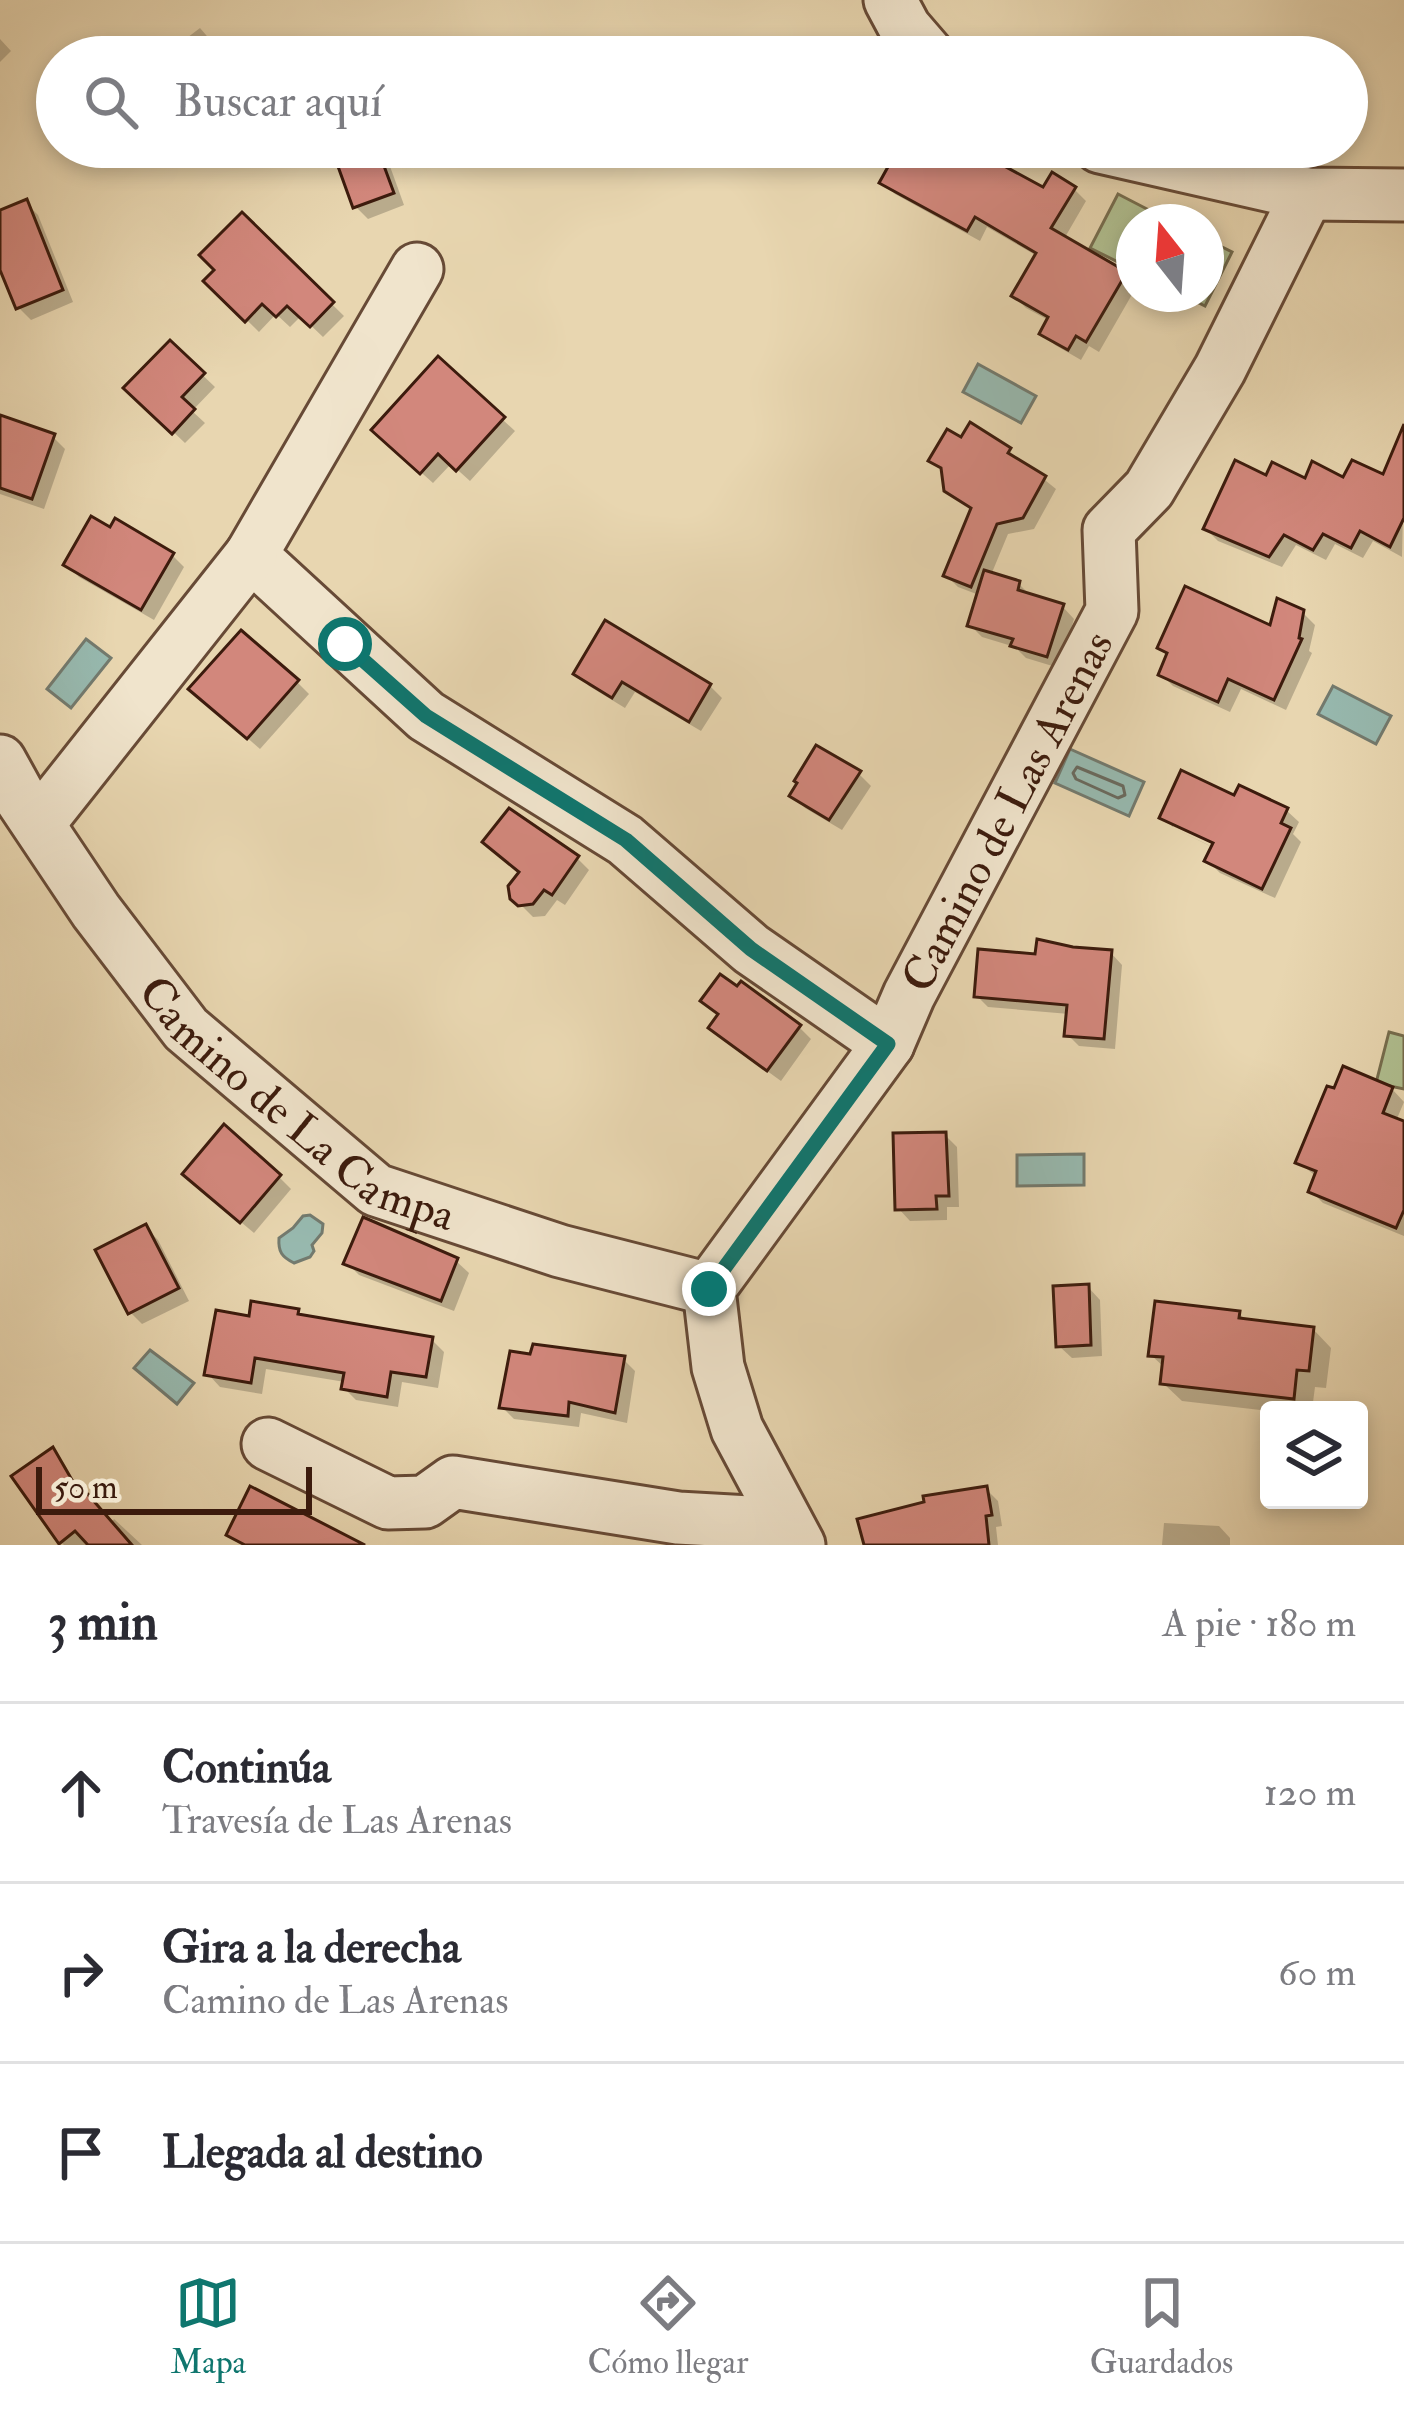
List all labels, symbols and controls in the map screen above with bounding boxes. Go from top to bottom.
search box [36,36,1368,168]
icon: search [78,69,144,135]
text: Buscar aquí [174,74,382,130]
north arrow [1116,204,1224,312]
route start [318,617,372,671]
street label: Camino de Las Arenas [890,622,1126,1002]
street label: Camino de La Campa [126,966,462,1244]
route end [682,1262,736,1316]
map controls [1260,1401,1368,1509]
button: layers [1260,1401,1368,1509]
scale bar [36,1461,312,1514]
text: 50 m [54,1467,118,1508]
text: 3 min [48,1591,158,1655]
text: A pie · 180 m [1162,1599,1356,1648]
text: Continúa [162,1740,331,1796]
icon: ahead [48,1760,114,1826]
text: 120 m [1264,1768,1356,1817]
text: Travesía de Las Arenas [162,1796,512,1845]
text: Gira a la derecha [162,1920,461,1976]
icon: right [48,1940,114,2006]
text: 60 m [1278,1948,1356,1997]
text: Camino de Las Arenas [162,1976,509,2025]
icon: arrive [48,2120,114,2186]
text: Llegada al destino [162,2125,483,2181]
tab: Mapa [171,2270,246,2383]
tab: Cómo llegar [587,2270,748,2383]
tab: Guardados [1090,2270,1233,2383]

